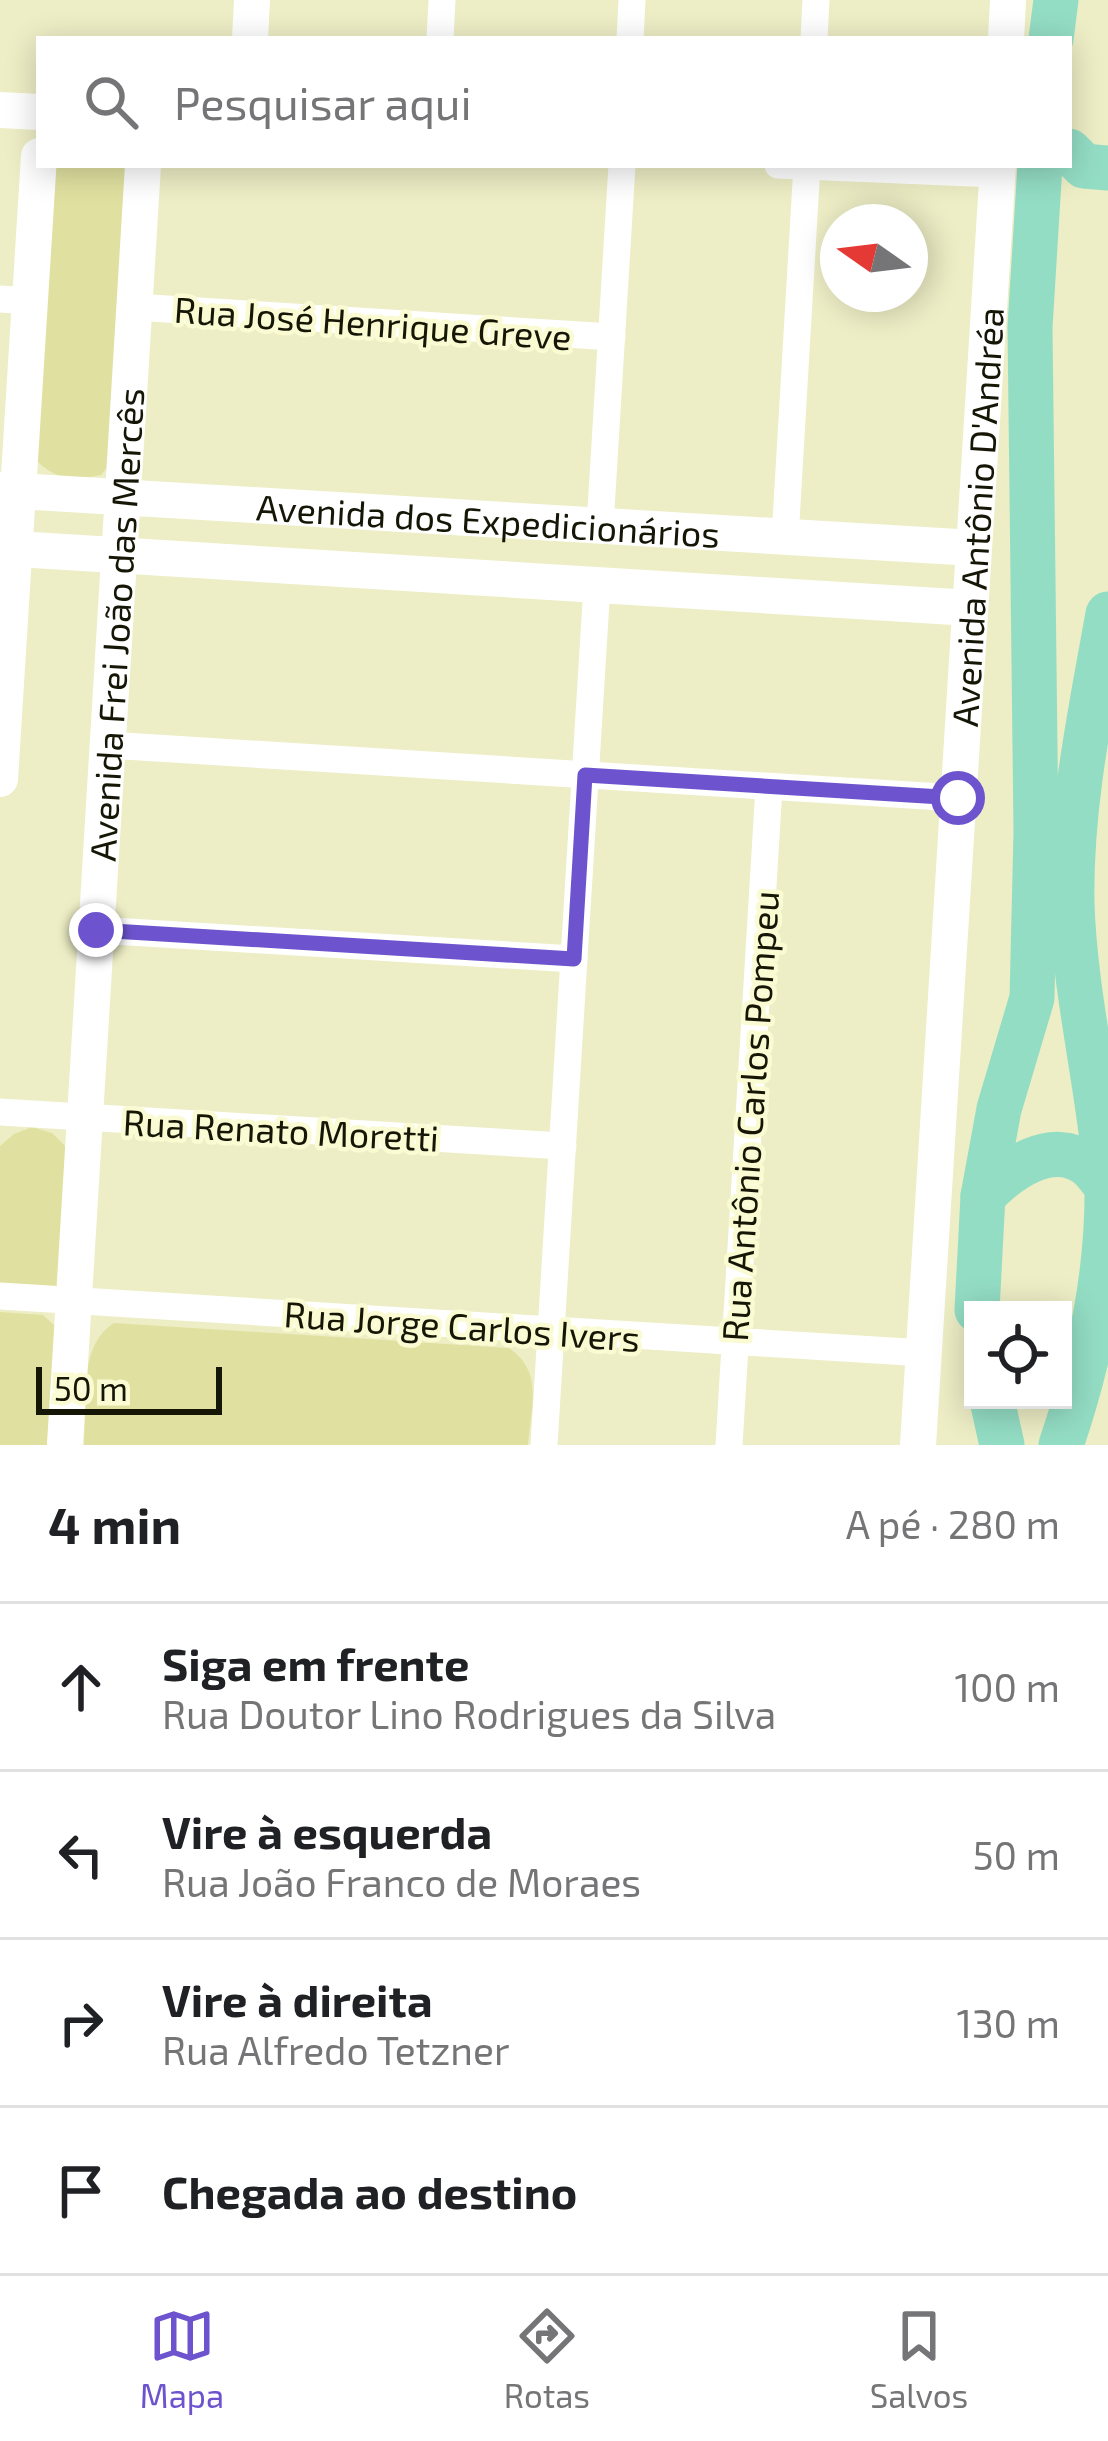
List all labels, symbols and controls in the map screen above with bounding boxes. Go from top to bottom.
search box [36,36,1072,168]
icon: search [78,69,144,135]
text: Pesquisar aqui [174,75,472,129]
north arrow [820,204,928,312]
street label: Rua José Henrique Greve [173,287,573,357]
street label: Avenida Antônio D'Andréa [941,306,1011,728]
street label: Avenida Frei João das Mercês [79,387,151,862]
street label: Avenida dos Expedicionários [255,484,721,554]
route start [931,771,985,825]
street label: Rua Antônio Carlos Pompeu [712,889,786,1343]
route end [69,903,123,957]
street label: Rua Renato Moretti [122,1099,440,1159]
street label: Rua Jorge Carlos Ivers [283,1291,641,1359]
map controls [964,1301,1072,1409]
button: locate [964,1301,1072,1409]
scale bar [36,1361,222,1414]
text: 50 m [54,1368,128,1408]
text: 4 min [48,1493,181,1554]
text: A pé · 280 m [846,1500,1060,1547]
text: Siga em frente [162,1636,469,1690]
icon: ahead [48,1654,114,1720]
text: 100 m [955,1663,1060,1710]
text: Rua Doutor Lino Rodrigues da Silva [162,1690,776,1737]
text: Vire à esquerda [162,1804,492,1858]
icon: left [48,1822,114,1888]
text: 50 m [973,1831,1060,1878]
text: Rua João Franco de Moraes [162,1858,641,1905]
text: Vire à direita [162,1972,433,2026]
icon: right [48,1990,114,2056]
text: 130 m [956,1999,1060,2046]
text: Rua Alfredo Tetzner [162,2026,510,2073]
icon: arrive [48,2158,114,2224]
text: Chegada ao destino [162,2164,577,2218]
tab: Mapa [140,2303,224,2415]
tab: Rotas [504,2303,590,2415]
tab: Salvos [870,2303,968,2415]

